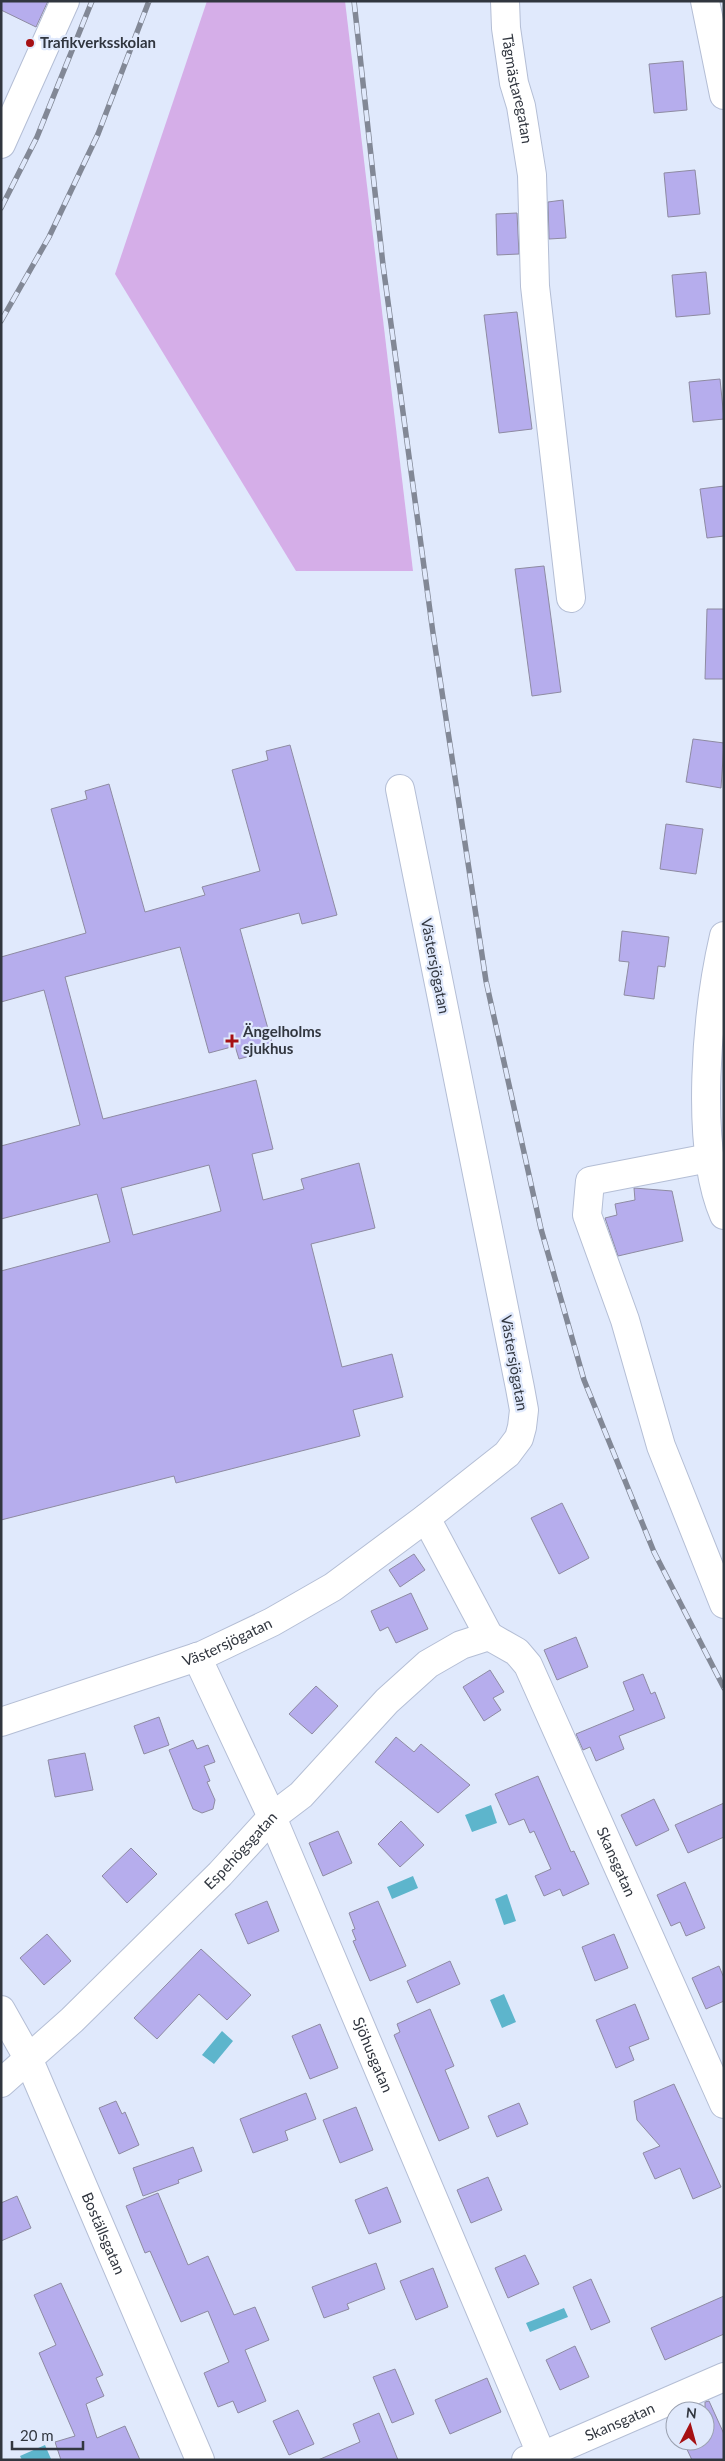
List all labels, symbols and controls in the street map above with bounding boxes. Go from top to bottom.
place label: Trafikverksskolan [40,33,156,51]
street label: Tågmästaregatan [499,33,537,145]
marker: Trafikverksskolan [24,37,36,49]
street label: Västersjögatan [418,917,454,1015]
place label: Ängelholms sjukhus [242,1022,322,1057]
marker: Ängelholms sjukhus [225,1034,239,1048]
street label: Västersjögatan [498,1314,532,1412]
street label: Västersjögatan [180,1613,275,1669]
street label: Espehögsgatan [200,1808,280,1893]
street label: Skansgatan [593,1824,640,1899]
street label: Sjöhusgatan [350,2014,397,2095]
street label: Boställsgatan [79,2189,129,2277]
street label: Skansgatan [582,2398,657,2444]
north arrow [665,2401,715,2451]
text: N [685,2404,698,2422]
scale bar [12,2418,84,2450]
text: 20 m [20,2426,54,2444]

